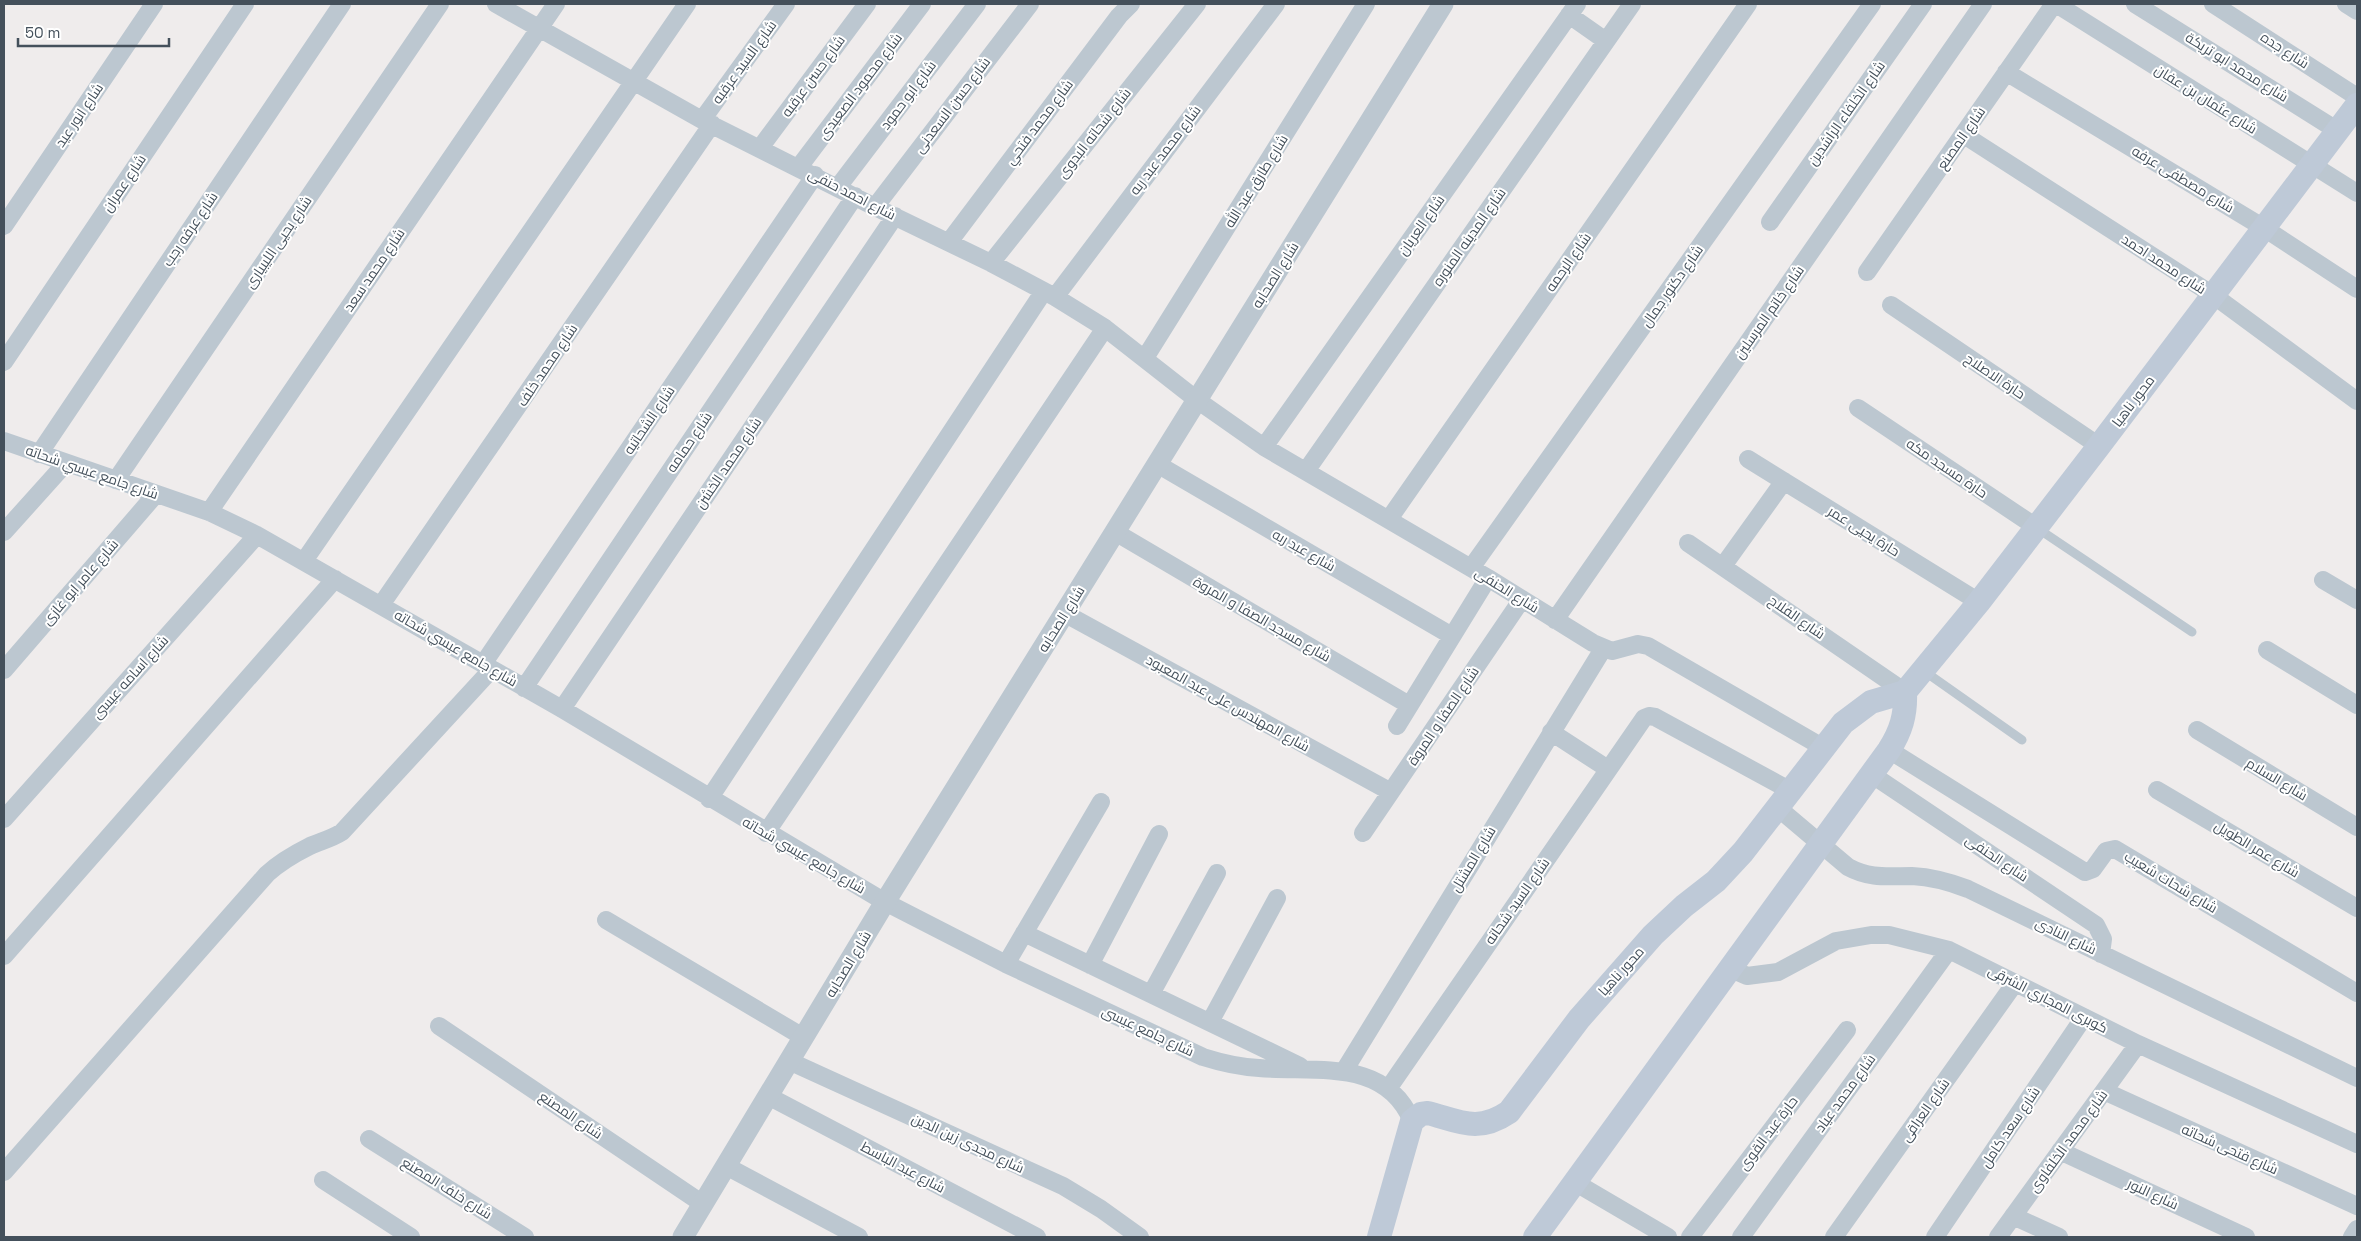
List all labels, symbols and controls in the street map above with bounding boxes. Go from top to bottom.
scale bar [18,15,169,47]
street label: شارع السيد عرقبه [708,17,780,107]
text: 50 m [25,23,60,42]
street label: شارع محمد ابو تريكة [2182,28,2292,106]
street label: شارع جده [2257,28,2313,72]
street label: شارع محمود الصعيدى [814,29,906,143]
street label: شارع حسن عرقبه [777,32,849,120]
street label: شارع حسن السعدنى [910,53,994,157]
street label: شارع ابو حمود [876,57,940,133]
street label: شارع الخلفاء الراشدين [1803,57,1889,169]
street label: شارع عثمان بن عفان [2151,60,2261,138]
street label: شارع محمد فتحي [1001,76,1079,170]
street label: شارع انور عيد [51,80,107,150]
street label: شارع شحاته البدوى [1053,84,1135,182]
street label: شارع محمد عبد ربه [1125,102,1205,198]
street label: شارع المصنع [1933,103,1989,173]
street label: شارع طارق عبد الله [1220,131,1292,231]
street label: شارع مصطفى عرفه [2129,141,2237,217]
street label: شارع عمران [98,151,150,215]
street label: شارع احمد حنفى [805,164,899,224]
street label: شارع المدينه المنوره [1428,184,1510,290]
street label: شارع عرفه رجب [158,188,222,270]
street label: شارع العريان [1394,191,1448,259]
street label: شارع يحيى الليبيارى [240,192,316,292]
street label: شارع محمد سعد [340,225,408,315]
street label: شارع الرحمه [1541,229,1595,295]
street label: شارع محمد احمد [2118,230,2210,298]
street label: شارع الصحابه [1248,239,1302,311]
street label: شارع دكتور جمال [1637,241,1707,331]
street label: شارع خاتم المرسلين [1730,262,1809,363]
street label: شارع محمد خلف [513,320,581,410]
street label: حارة الاصلاح [1961,349,2029,403]
street label: محور ناهيا [2108,372,2158,430]
street label: شارع الشحاتيه [619,382,679,458]
street label: شارع حمامه [662,408,716,476]
street label: شارع محمد الخشن [691,414,765,512]
street label: حارة مسجد مكه [1903,434,1991,502]
street label: شارع جامع عيسي شحاته [23,441,161,505]
street label: حارة يحيى عمر [1824,501,1903,560]
street label: شارع عبد ربه [1269,525,1339,575]
street label: شارع عامر ابو غازى [38,535,122,629]
street label: شارع الحنفى [1472,563,1542,617]
street label: شارع مسجد الصفا و المروة [1190,572,1334,666]
street label: شارع الصحابه [1034,583,1088,655]
street label: شارع الفلاح [1765,591,1829,643]
street label: شارع جامع عيسي شحاته [390,605,521,692]
street label: شارع اسامه عيسى [88,631,172,723]
street label: شارع المهندس على عبد المعبود [1143,650,1313,756]
street label: شارع الصفا و المروة [1403,663,1483,769]
street label: شارع السلام [2242,754,2311,805]
street label: شارع جامع عيسي شحاته [738,812,869,899]
street label: شارع عمر الطويل [2211,817,2303,881]
street label: شارع المشتل [1446,823,1500,895]
street label: شارع الحنفى [1962,830,2032,886]
street label: شارع شحات شعيب [2121,847,2221,917]
street label: شارع السيد شحاته [1481,854,1553,948]
street label: شارع النادى [2032,913,2100,959]
street label: شارع الصحابه [821,927,875,1001]
street label: محور ناهيا [1594,943,1648,999]
street label: كوبرى المجاري الشرقى [1984,961,2111,1040]
street label: شارع جامع عيسى [1099,1002,1197,1060]
street label: شارع محمد عياد [1811,1051,1879,1135]
street label: شارع العراقى [1897,1075,1953,1145]
street label: شارع سعد كامل [1976,1083,2044,1171]
street label: شارع محمد الخلفاوى [2025,1086,2111,1196]
street label: شارع المصنع [536,1087,606,1143]
street label: حارة عبد القوى [1734,1092,1802,1174]
street label: شارع مجدى زين الدين [909,1109,1027,1177]
street label: شارع فتحى شحاته [2179,1120,2281,1178]
street label: شارع عبد الباسط [858,1137,948,1197]
street label: شارع خلف المصنع [399,1153,495,1223]
street label: شارع النور [2124,1174,2181,1214]

